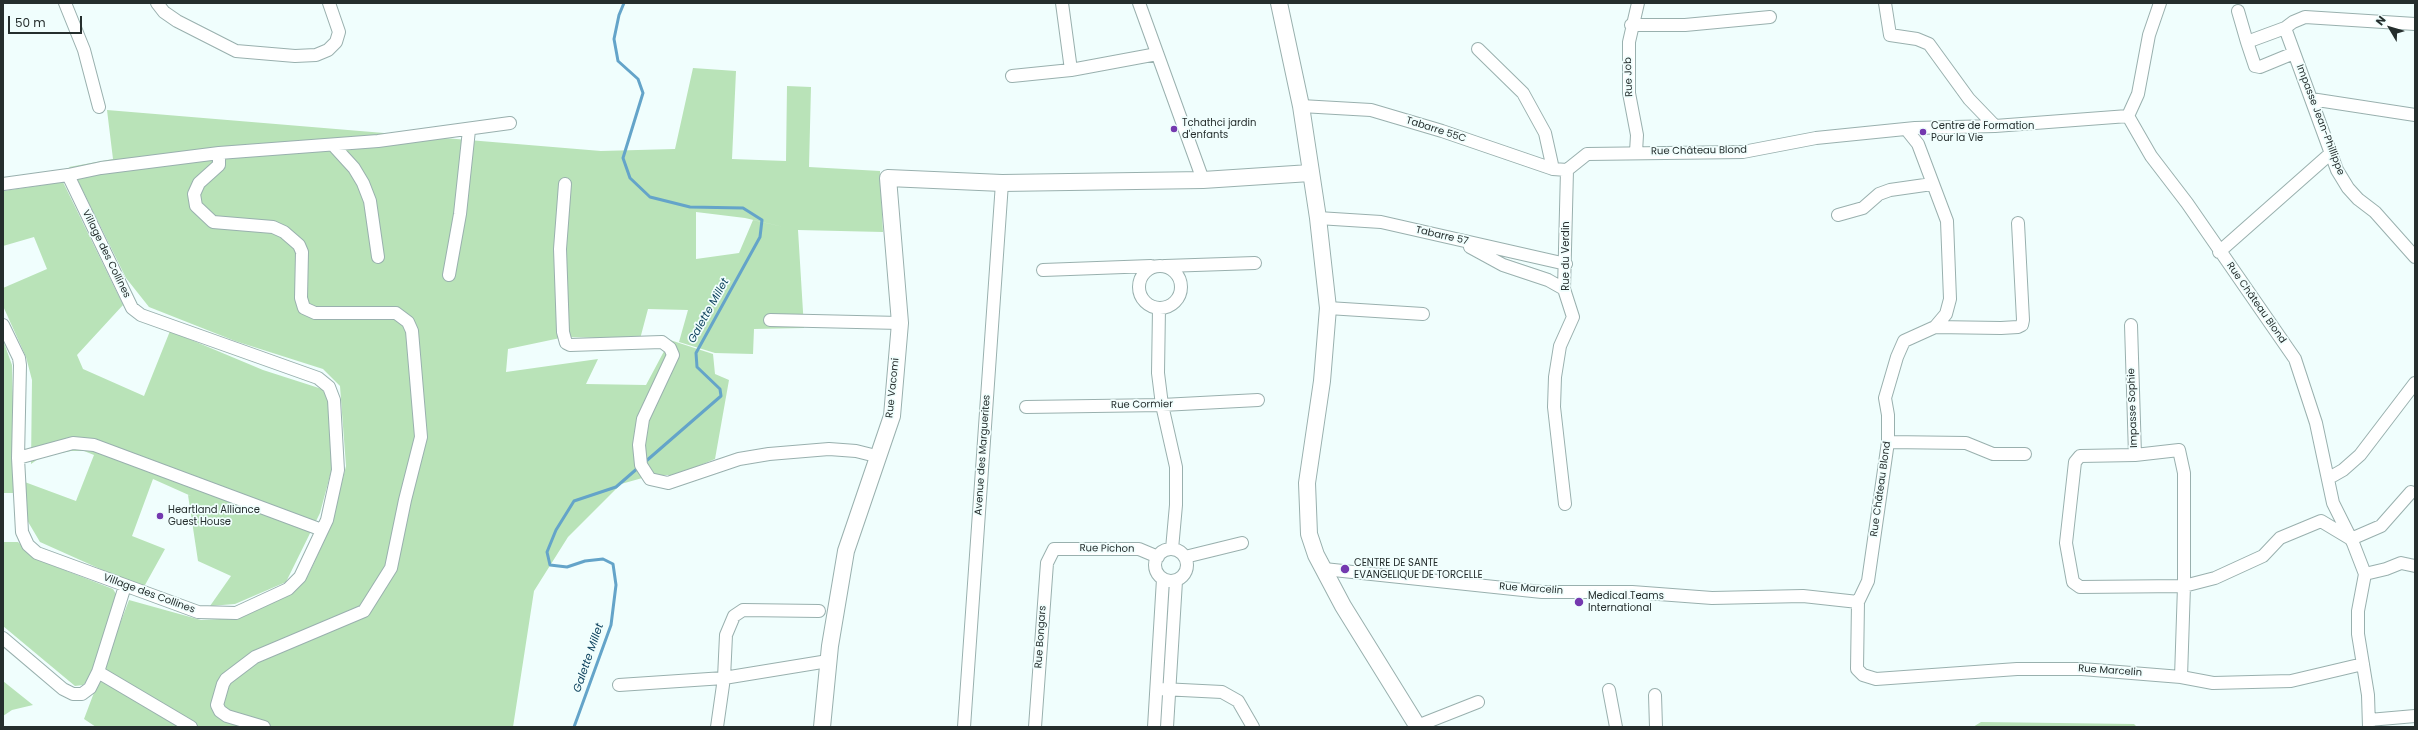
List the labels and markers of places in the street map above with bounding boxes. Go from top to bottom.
place label: Tchathci jardin d'enfants [1182,117,1256,140]
place label: Centre de Formation Pour la Vie [1931,120,2034,144]
marker: Tchathci jardin d'enfants [1169,124,1179,134]
marker: Centre de Formation Pour la Vie [1918,127,1928,137]
place label: Heartland Alliance Guest House [168,504,260,528]
marker: Heartland Alliance Guest House [155,511,165,521]
place label: CENTRE DE SANTE EVANGELIQUE DE TORCELLE [1354,557,1483,580]
marker: CENTRE DE SANTE EVANGELIQUE DE TORCELLE [1339,563,1351,575]
place label: Medical Teams International [1588,590,1664,614]
marker: Medical Teams International [1573,596,1585,608]

